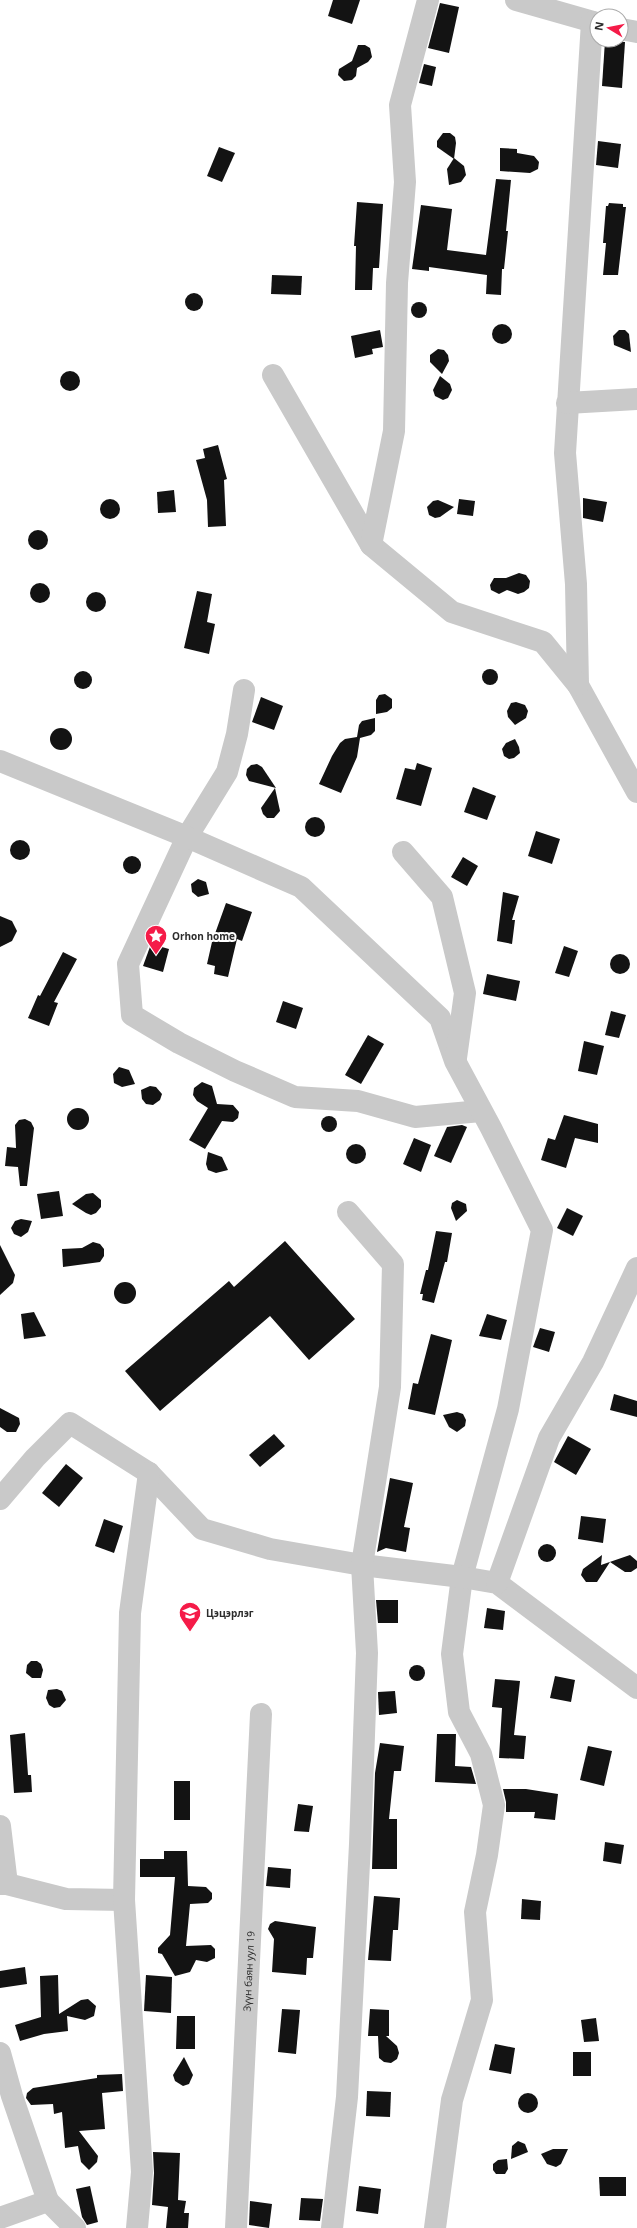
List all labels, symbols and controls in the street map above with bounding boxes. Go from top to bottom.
north arrow [589,8,629,48]
text: N [590,20,607,32]
place icon: Orhon home [143,923,169,956]
place label: Orhon home [172,929,235,943]
school or university icon: Цэцэрлэг [177,1600,203,1633]
place label: Цэцэрлэг [206,1606,254,1620]
street label: Зүүн баян уул 19 [240,1930,257,2012]

